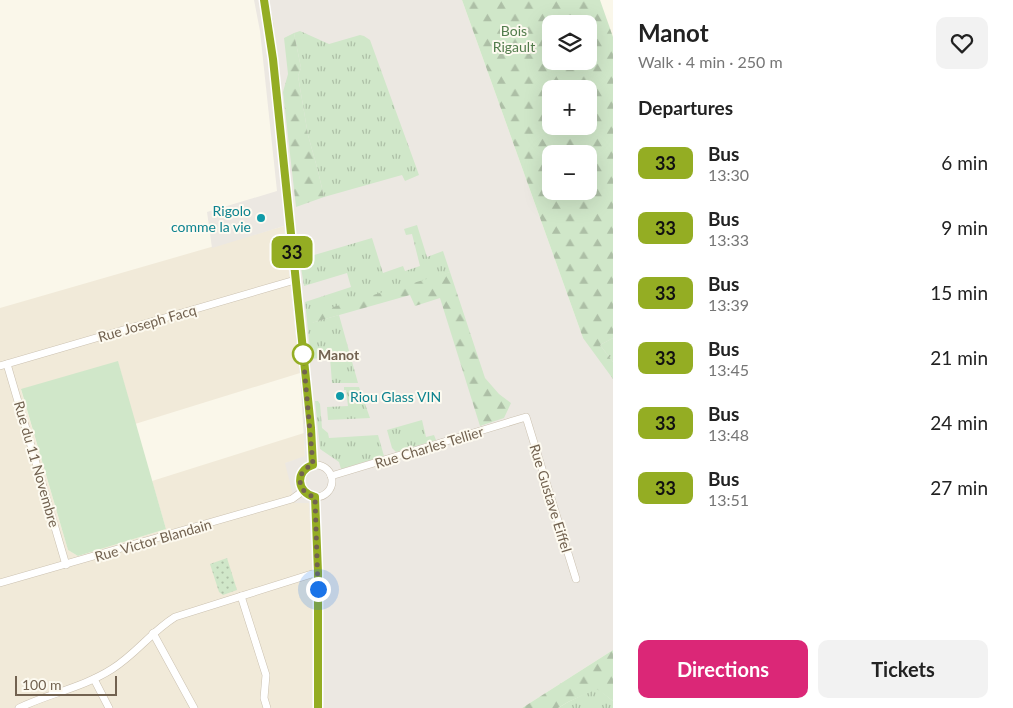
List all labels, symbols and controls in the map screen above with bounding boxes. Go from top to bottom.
map controls [542,15,597,200]
button: layers [542,15,597,70]
button: heart [936,17,988,69]
text: Manot [638,18,709,47]
park label: Bois Rigault [493,22,535,55]
text: Walk · 4 min · 250 m [638,52,783,71]
button: + [542,80,597,135]
text: Departures [638,96,733,119]
text: Bus [708,142,739,165]
button: − [542,145,597,200]
text: 6 min [941,151,988,174]
text: 33 [655,152,676,174]
text: 13:30 [708,165,749,184]
place label: Rigolo comme la vie [171,202,251,235]
text: Bus [708,207,739,230]
marker: Rigolo comme la vie [255,212,267,224]
text: 9 min [941,216,988,239]
text: 33 [655,217,676,239]
text: 13:33 [708,230,749,249]
line badge: 33 [270,236,314,268]
text: 33 [282,241,302,263]
text: Bus [708,272,739,295]
text: 15 min [930,281,988,304]
text: 33 [655,282,676,304]
text: 13:39 [708,295,749,314]
street label: Rue Joseph Facq [96,301,198,345]
text: Bus [708,337,739,360]
marker: Manot [292,343,314,365]
place label: Manot [318,346,360,363]
text: 21 min [930,346,988,369]
text: 33 [655,347,676,369]
text: 13:45 [708,360,749,379]
place label: Riou Glass VIN [350,388,441,405]
marker: Riou Glass VIN [334,390,346,402]
street label: Rue du 11 Novembre [11,399,63,529]
text: Bus [708,402,739,425]
text: 24 min [930,411,988,434]
text: 33 [655,412,676,434]
street label: Rue Charles Tellier [373,422,485,472]
text: 13:48 [708,425,749,444]
street label: Rue Gustave Eiffel [526,442,576,554]
text: Bus [708,467,739,490]
text: 27 min [930,476,988,499]
text: 33 [655,477,676,499]
text: 13:51 [708,490,749,509]
street label: Rue Victor Blandain [93,515,213,565]
your location [306,577,331,602]
button: Directions [638,640,808,698]
button: Tickets [818,640,988,698]
scale bar [15,673,118,696]
text: 100 m [22,676,61,693]

